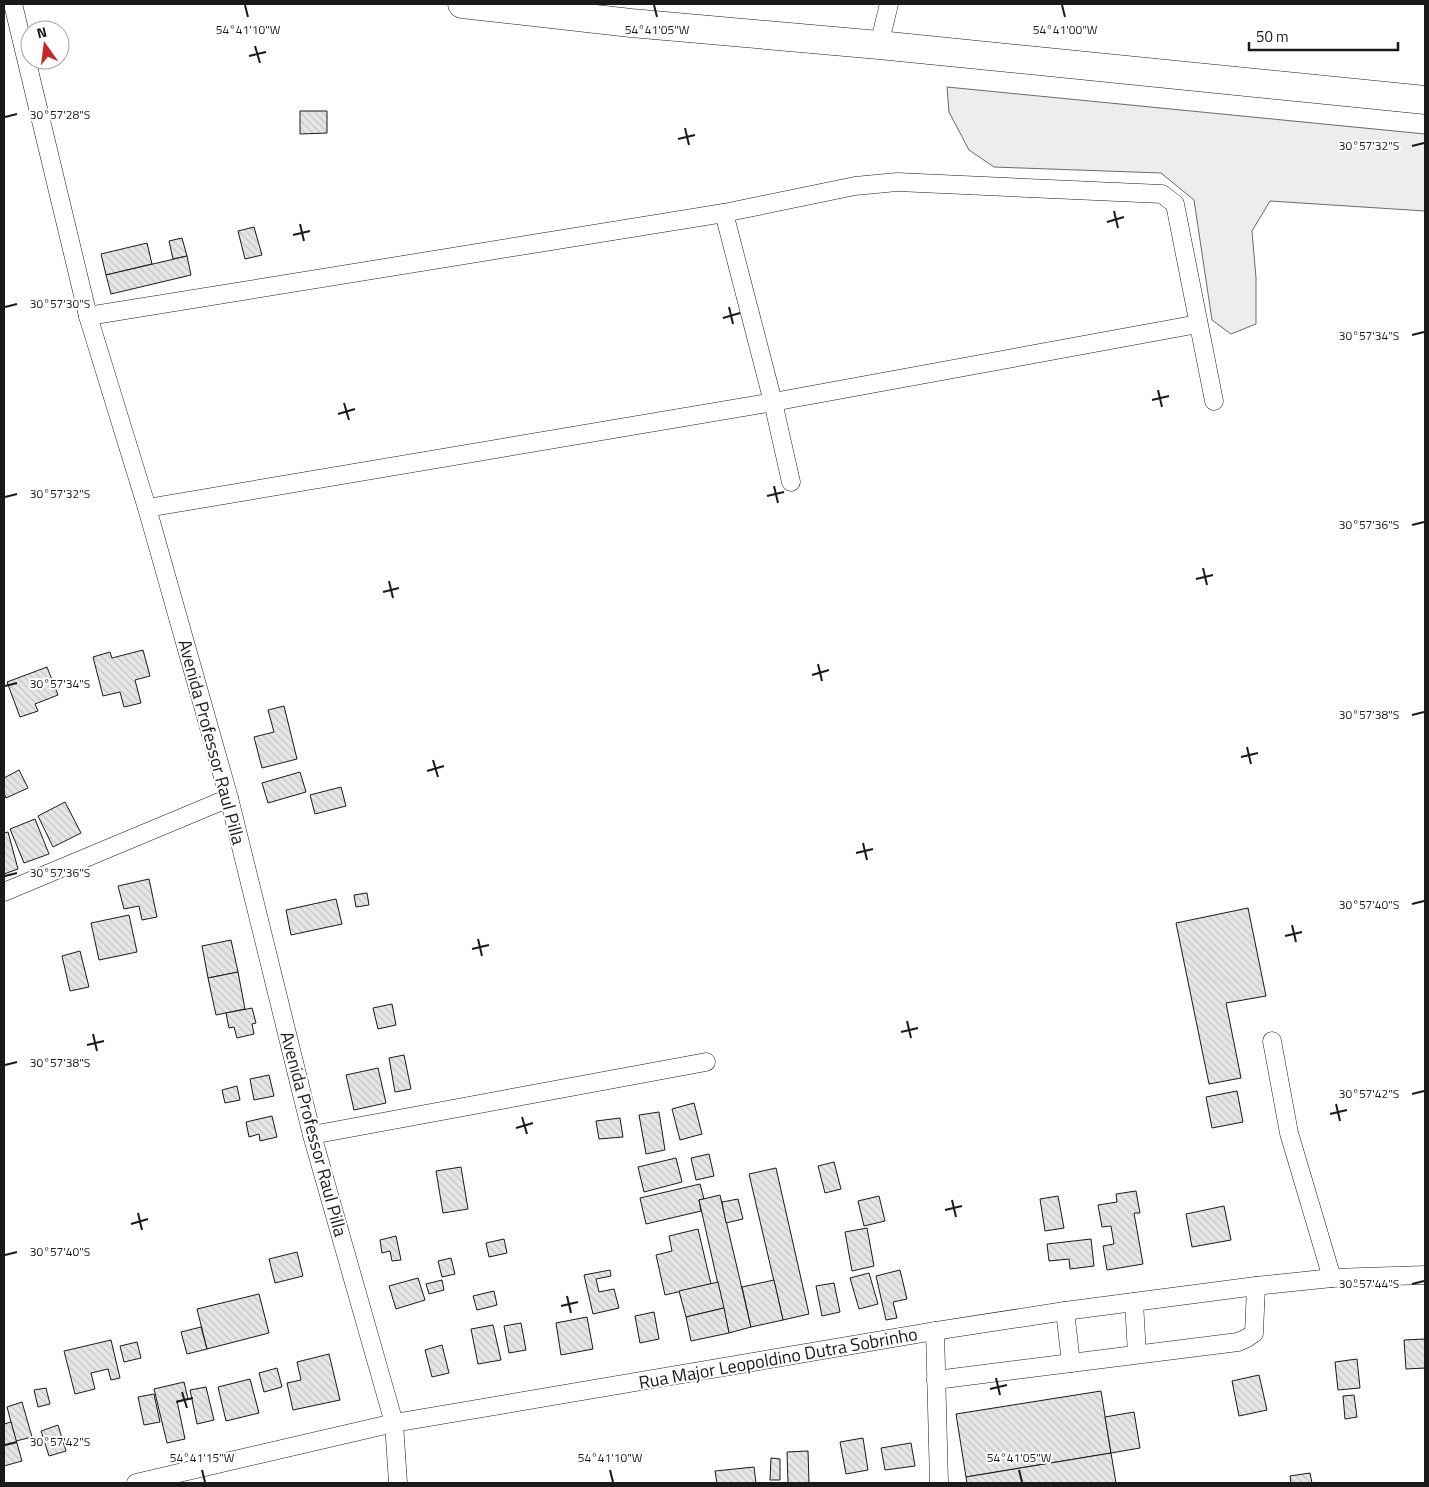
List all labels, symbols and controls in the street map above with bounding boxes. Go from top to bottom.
north arrow [20,20,70,70]
text: 54°41'10"W [216,20,281,39]
text: 54°41'05"W [625,20,690,39]
text: 54°41'00"W [1033,20,1098,39]
scale bar [1249,20,1398,52]
text: N [34,21,49,43]
text: 50 m [1256,25,1289,48]
text: 30°57'28"S [30,105,90,124]
text: 30°57'32"S [1339,136,1399,155]
text: 30°57'30"S [30,294,90,313]
text: 30°57'34"S [1339,326,1399,345]
text: 30°57'32"S [30,484,90,503]
text: 30°57'36"S [1339,515,1399,534]
street label: Avenida Professor Raul Pilla [172,636,252,848]
text: 30°57'34"S [30,674,90,693]
text: 30°57'38"S [1339,705,1399,724]
text: 30°57'36"S [30,863,90,882]
text: 30°57'40"S [1339,895,1399,914]
street label: Avenida Professor Raul Pilla [274,1028,354,1240]
text: 30°57'38"S [30,1053,90,1072]
text: 30°57'42"S [1339,1084,1399,1103]
text: 30°57'40"S [30,1242,90,1261]
text: 30°57'44"S [1339,1274,1399,1293]
street label: Rua Major Leopoldino Dutra Sobrinho [636,1320,920,1396]
text: 30°57'42"S [30,1432,90,1451]
text: 54°41'15"W [170,1448,235,1467]
text: 54°41'10"W [578,1448,643,1467]
text: 54°41'05"W [987,1448,1052,1467]

